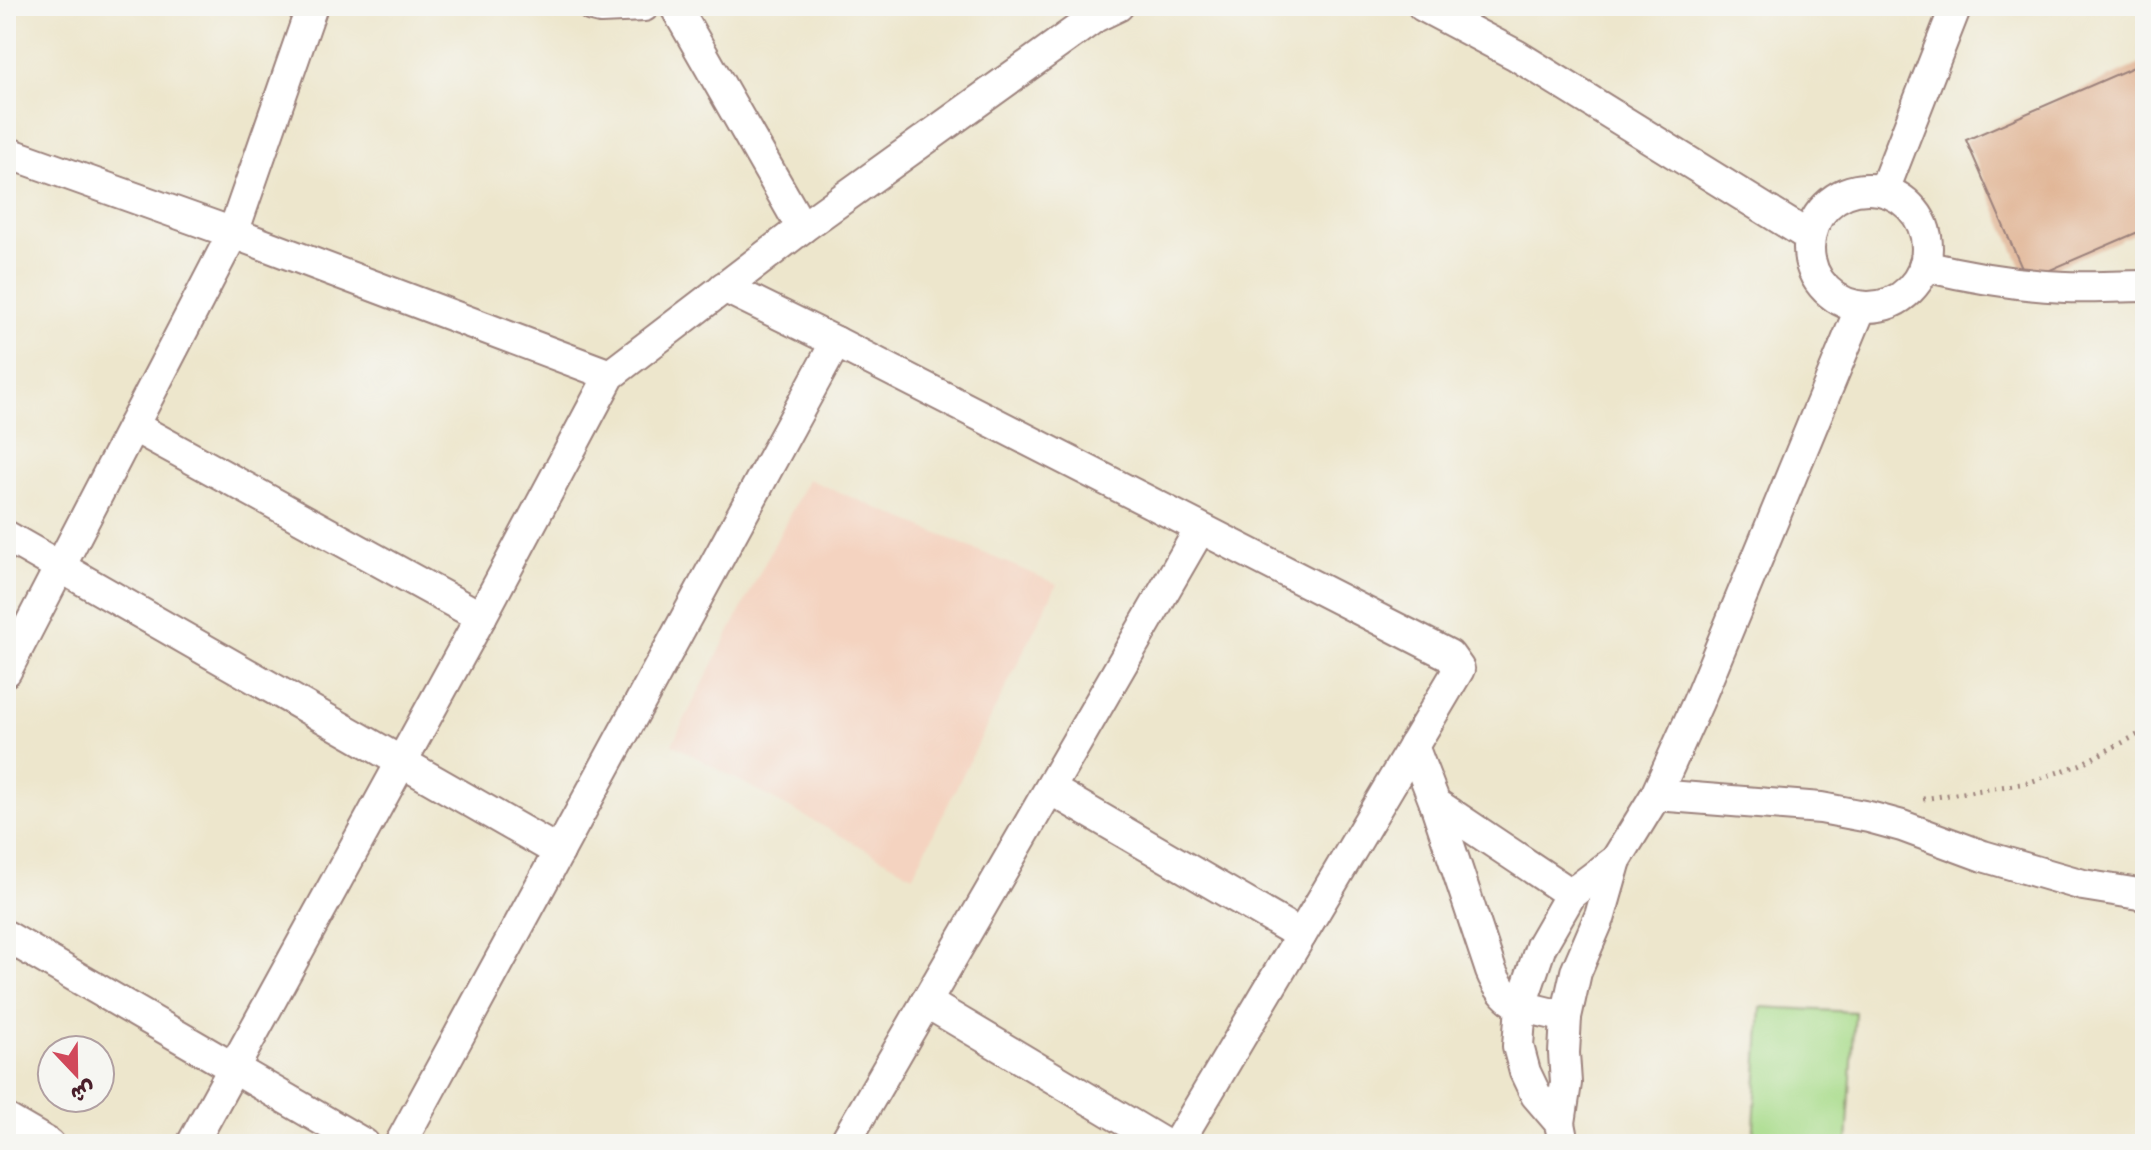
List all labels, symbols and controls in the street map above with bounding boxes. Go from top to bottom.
north arrow [36,1034,116,1114]
text: ش [66,1072,98,1105]

